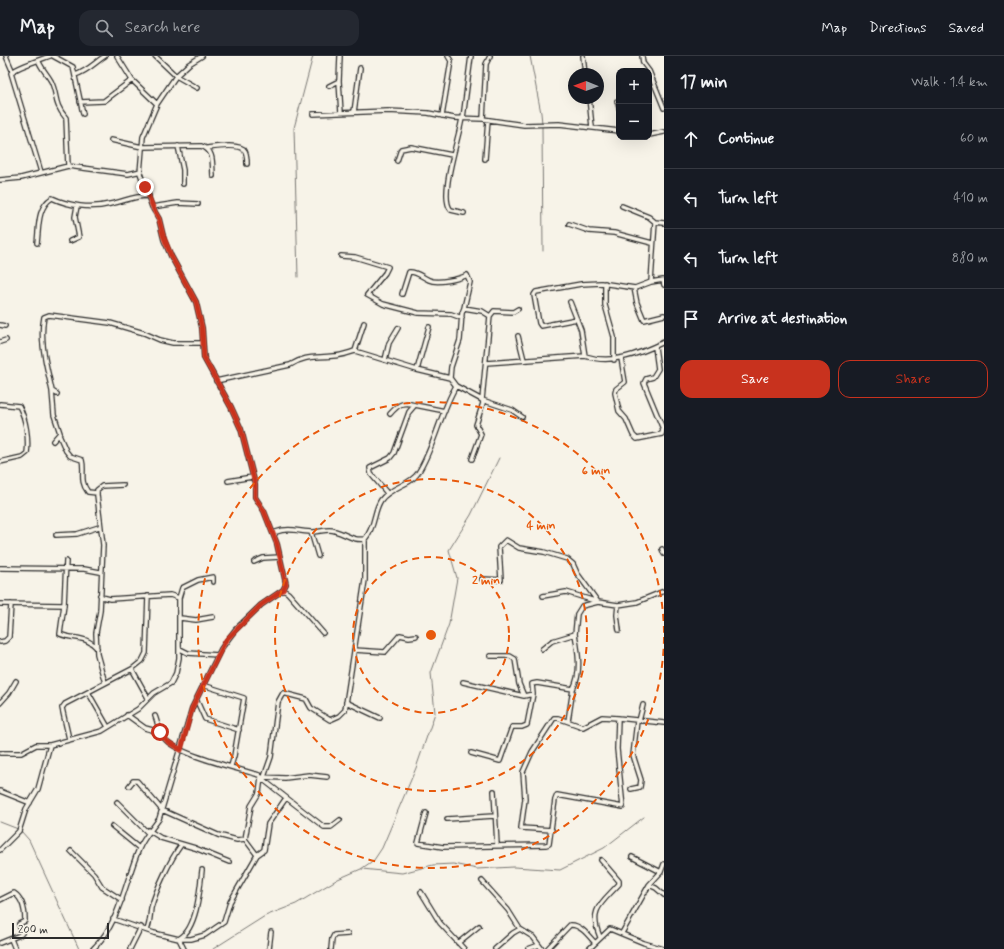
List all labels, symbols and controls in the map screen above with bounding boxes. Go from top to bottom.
search box [79,10,359,46]
text: Map [20,15,55,40]
icon: search [93,17,115,39]
text: Search here [125,18,200,38]
text: Map [821,19,847,37]
text: Directions [869,19,927,37]
text: Saved [949,19,984,37]
north arrow [568,68,604,104]
map controls [616,68,652,140]
button: + [616,68,652,104]
text: 17 min [680,71,728,93]
text: Walk · 1.4 km [911,74,988,91]
button: − [616,104,652,140]
icon: ahead [680,128,702,150]
text: Continue [718,129,774,149]
text: 60 m [960,130,988,147]
route end [136,178,154,196]
icon: left [680,188,702,210]
text: Turn left [718,189,778,209]
text: 410 m [953,190,988,207]
icon: left [680,248,702,270]
text: Turn left [718,249,778,269]
text: 880 m [952,250,988,267]
icon: arrive [680,308,702,330]
text: Arrive at destination [718,309,847,329]
button: Save [680,360,830,398]
button: Share [838,360,988,398]
text: 6 min [582,463,610,479]
text: 4 min [526,518,556,534]
text: 2 min [472,573,500,589]
centre of rings [424,628,438,642]
route start [151,723,169,741]
scale bar [12,921,109,940]
text: 200 m [18,923,48,937]

